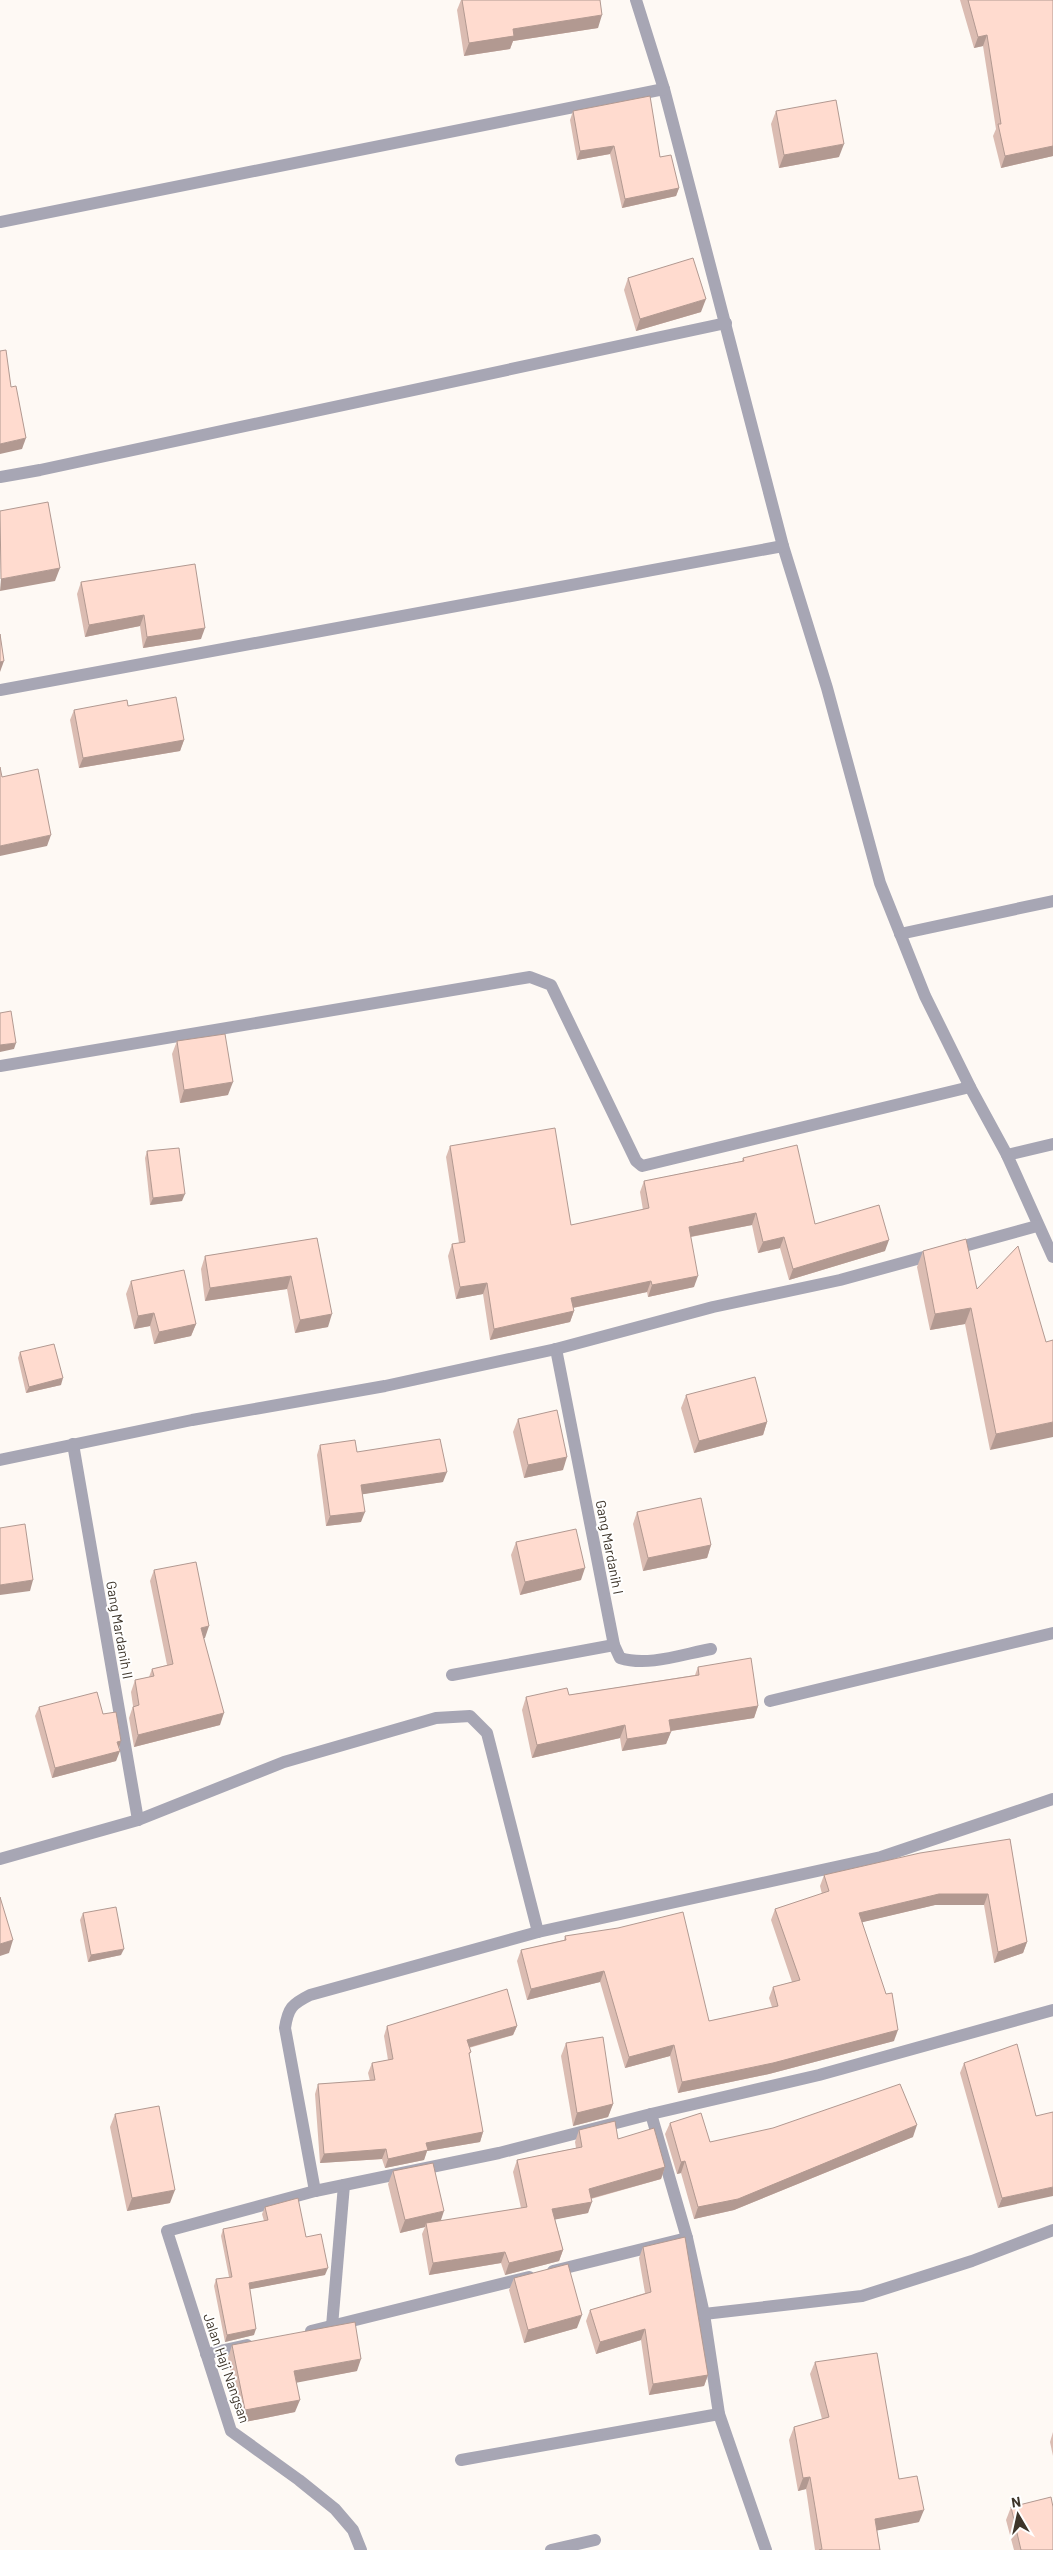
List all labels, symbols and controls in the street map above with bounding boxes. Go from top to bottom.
street label: Gang Mardanih I [593,1498,627,1596]
street label: Gang Mardanih II [103,1580,137,1680]
street label: Jalan Haji Nangsan [200,2311,254,2425]
north arrow [993,2490,1043,2540]
text: N [1010,2493,1022,2511]

